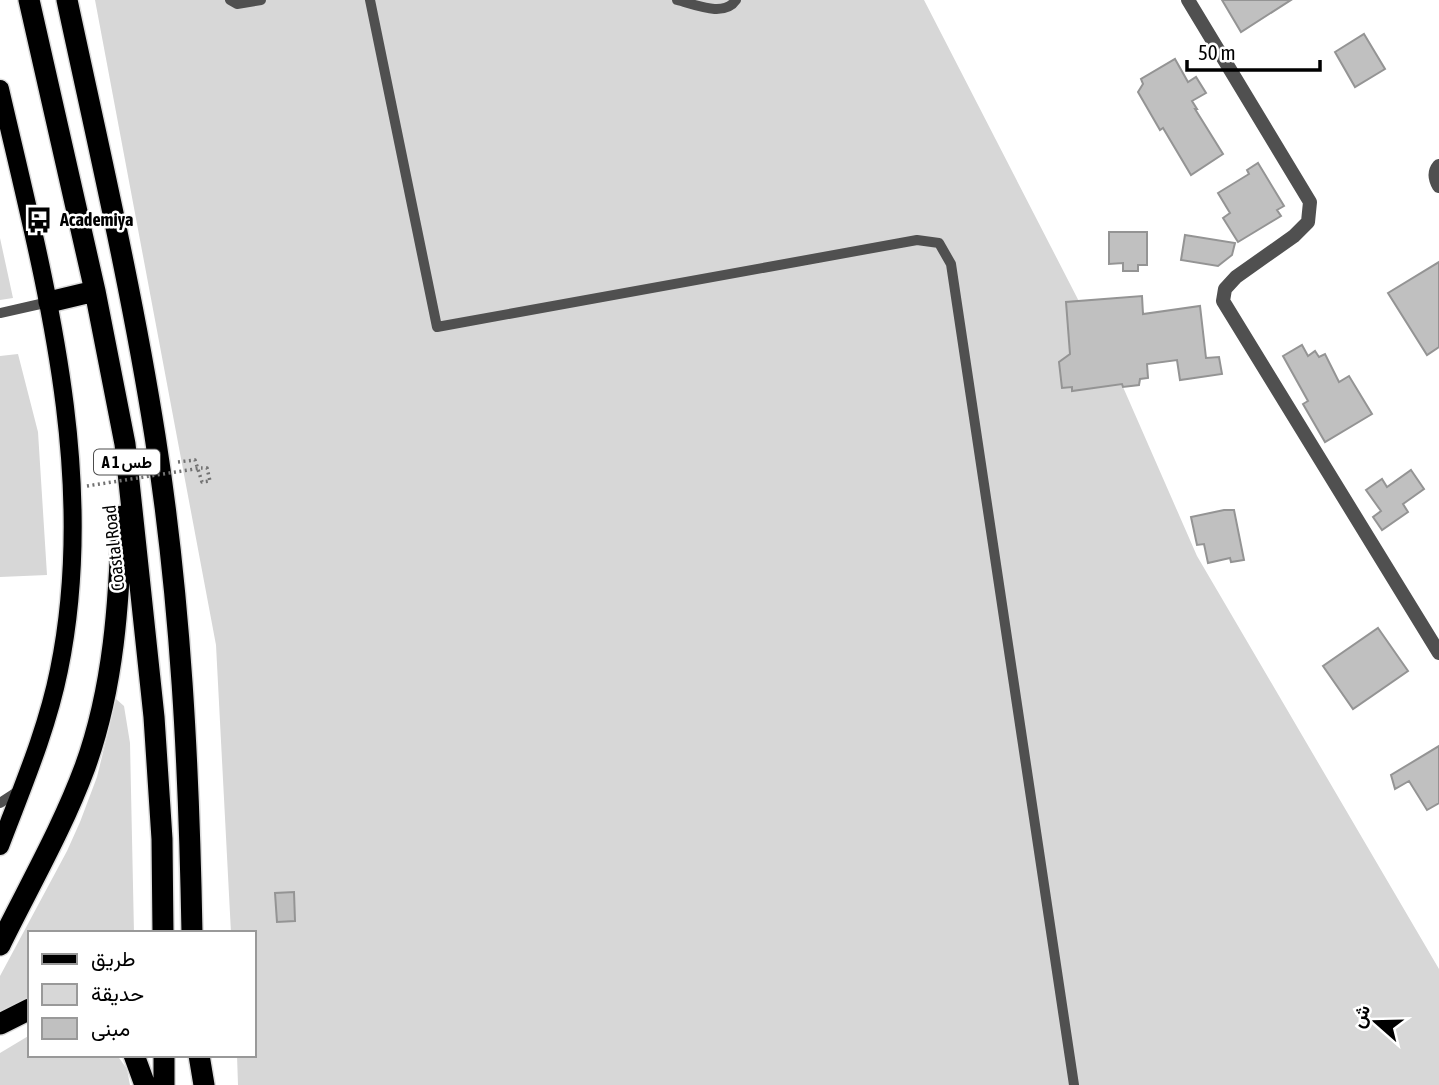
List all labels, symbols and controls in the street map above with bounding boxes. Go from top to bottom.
scale bar [1187,28,1320,72]
text: 50 m [1198,40,1236,64]
bus stop icon: Academiya [24,205,54,235]
place label: Academiya [59,209,133,230]
road number: A 1 طس [94,449,160,475]
street label: Coastal Road [99,504,128,592]
legend [28,931,256,1057]
text: طريق [91,946,136,972]
text: حديقة [91,981,144,1006]
north arrow [1341,987,1411,1057]
text: ش [1346,1002,1375,1031]
text: مبنى [91,1016,130,1041]

